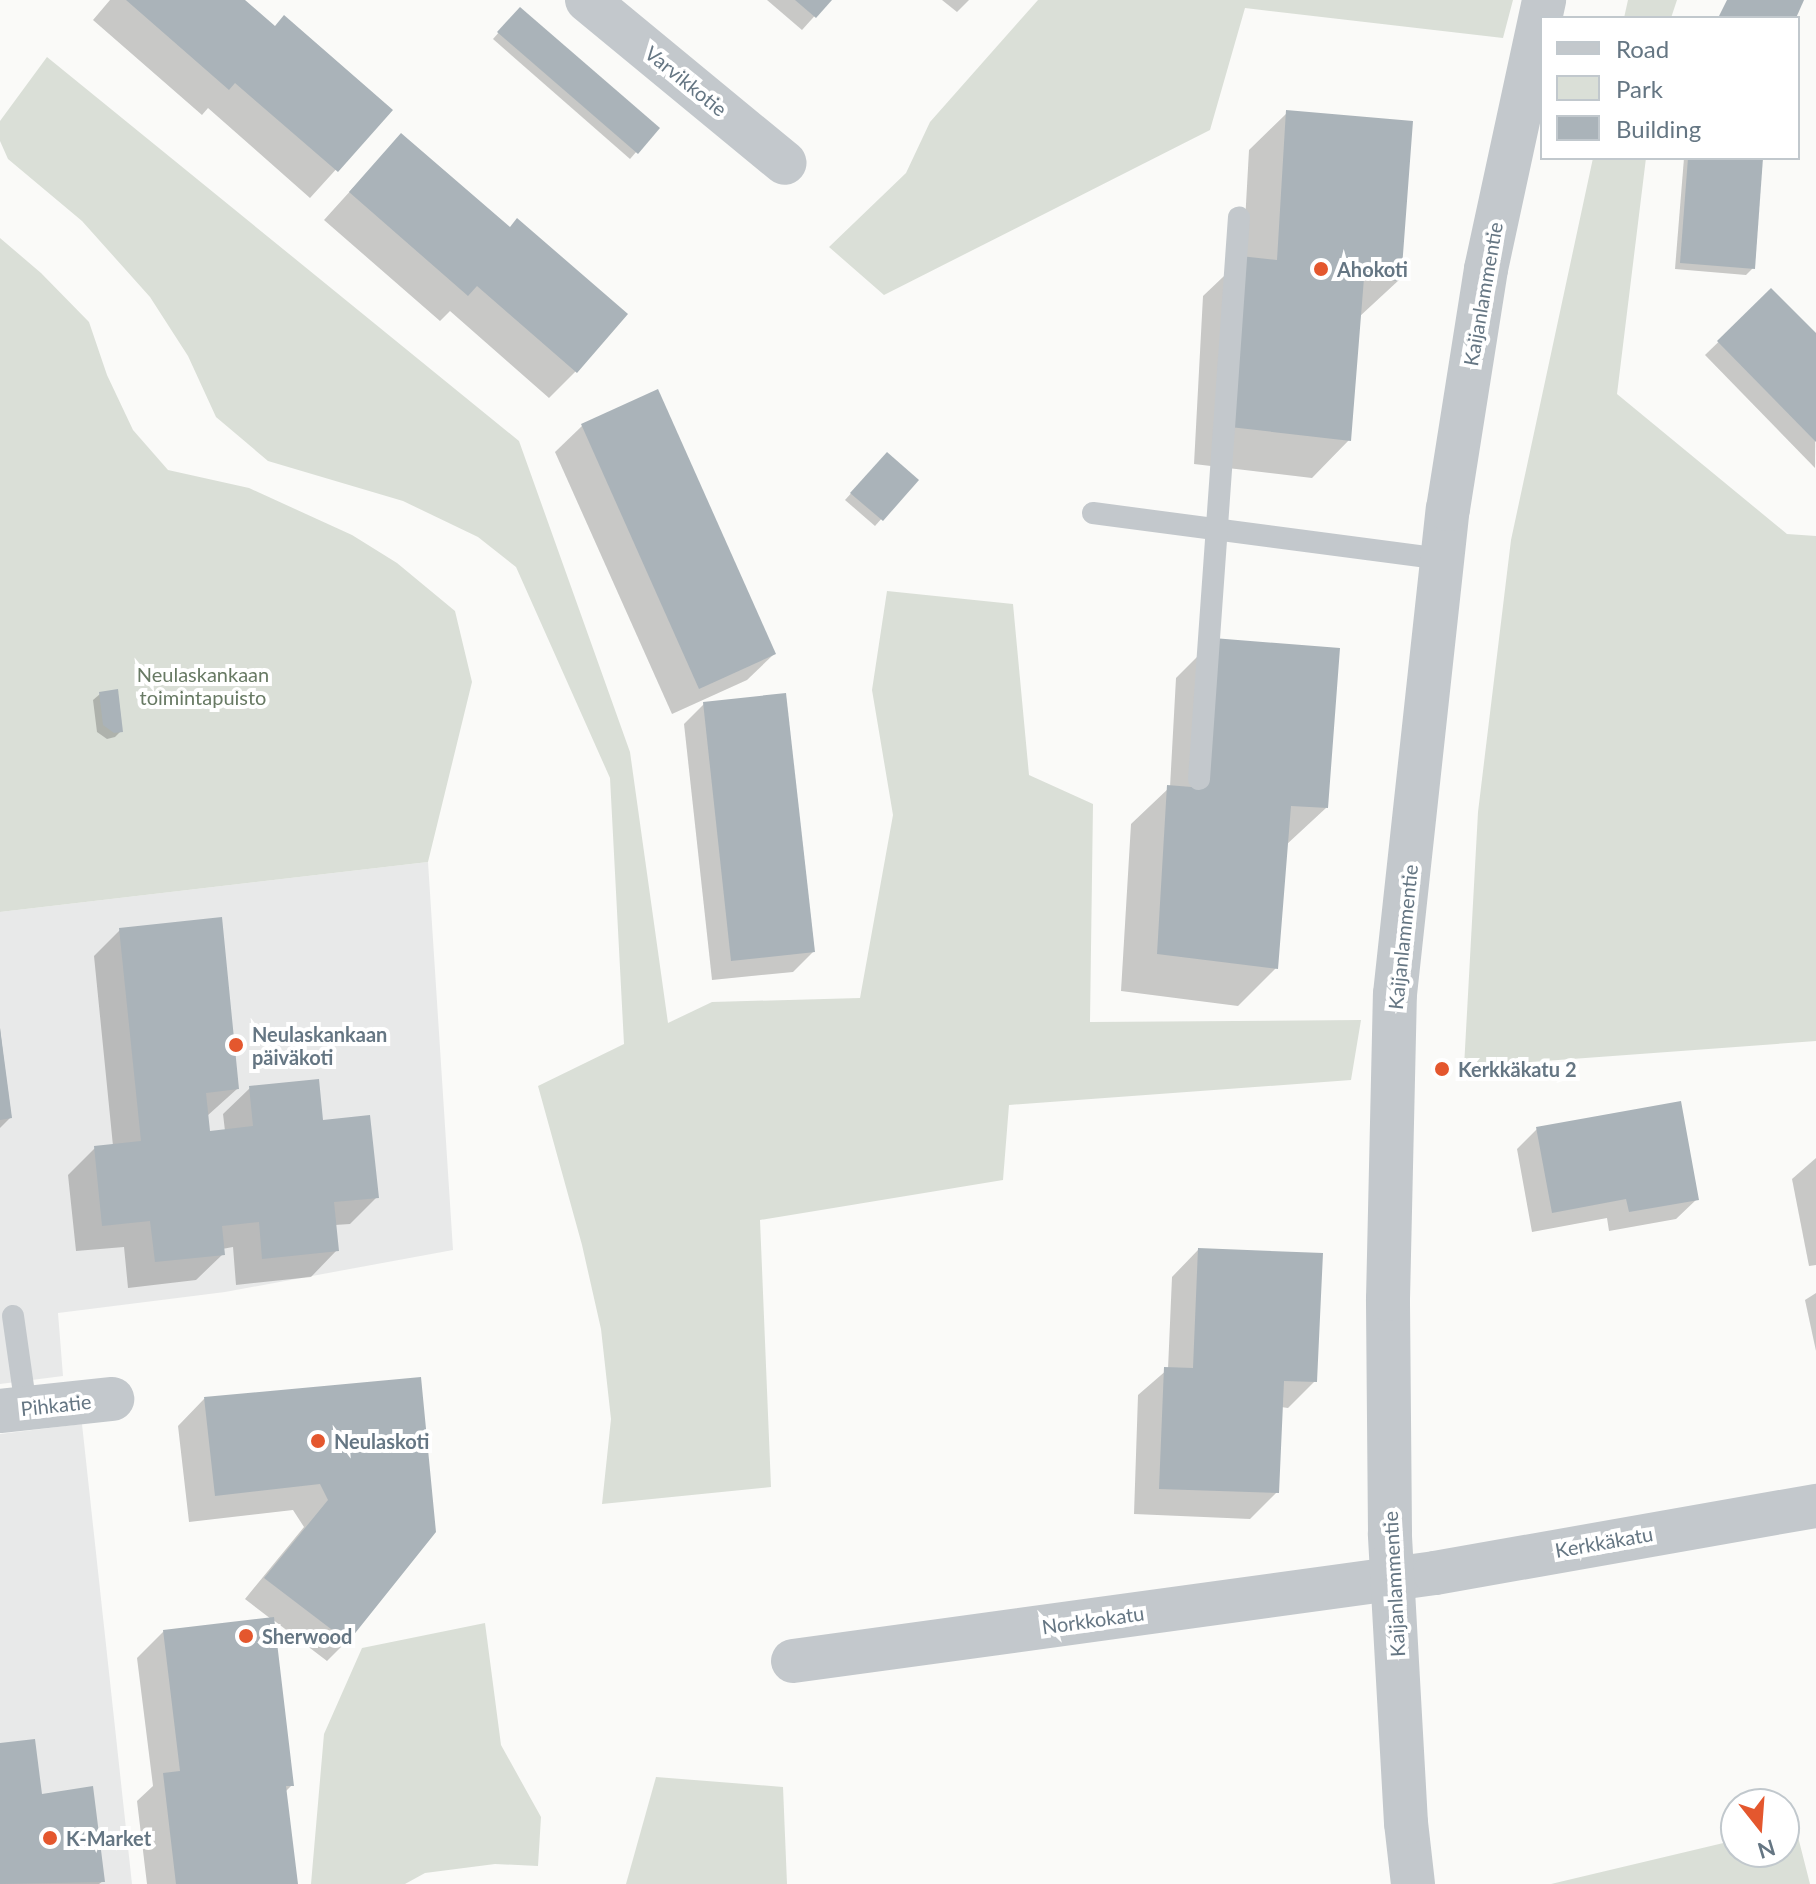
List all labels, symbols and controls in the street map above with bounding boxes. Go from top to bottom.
legend [1540,16,1800,160]
text: Road [1616,34,1669,63]
street label: Varvikkotie [640,41,732,121]
text: Park [1616,74,1663,103]
text: Building [1616,114,1701,143]
street label: Kaijanlammentie [1459,220,1507,368]
place label: Ahokoti [1337,257,1408,281]
marker: Ahokoti [1312,260,1330,278]
park label: Neulaskankaan toimintapuisto [137,663,269,710]
street label: Kaijanlammentie [1383,863,1423,1011]
place label: Neulaskankaan päiväkoti [252,1022,387,1069]
marker: Neulaskankaan päiväkoti [227,1036,245,1054]
place label: Kerkkäkatu 2 [1458,1057,1577,1081]
marker: Kerkkäkatu 2 [1433,1060,1451,1078]
street label: Pihkatie [20,1389,92,1421]
place label: Neulaskoti [334,1429,429,1453]
marker: Neulaskoti [309,1432,327,1450]
street label: Kaijanlammentie [1378,1511,1410,1657]
street label: Kerkkäkatu [1553,1522,1655,1562]
street label: Norkkokatu [1040,1601,1146,1639]
place label: Sherwood [262,1624,352,1648]
marker: Sherwood [237,1627,255,1645]
north arrow [1720,1788,1800,1868]
place label: K-Market [66,1826,151,1850]
marker: K-Market [41,1829,59,1847]
text: N [1755,1834,1779,1865]

